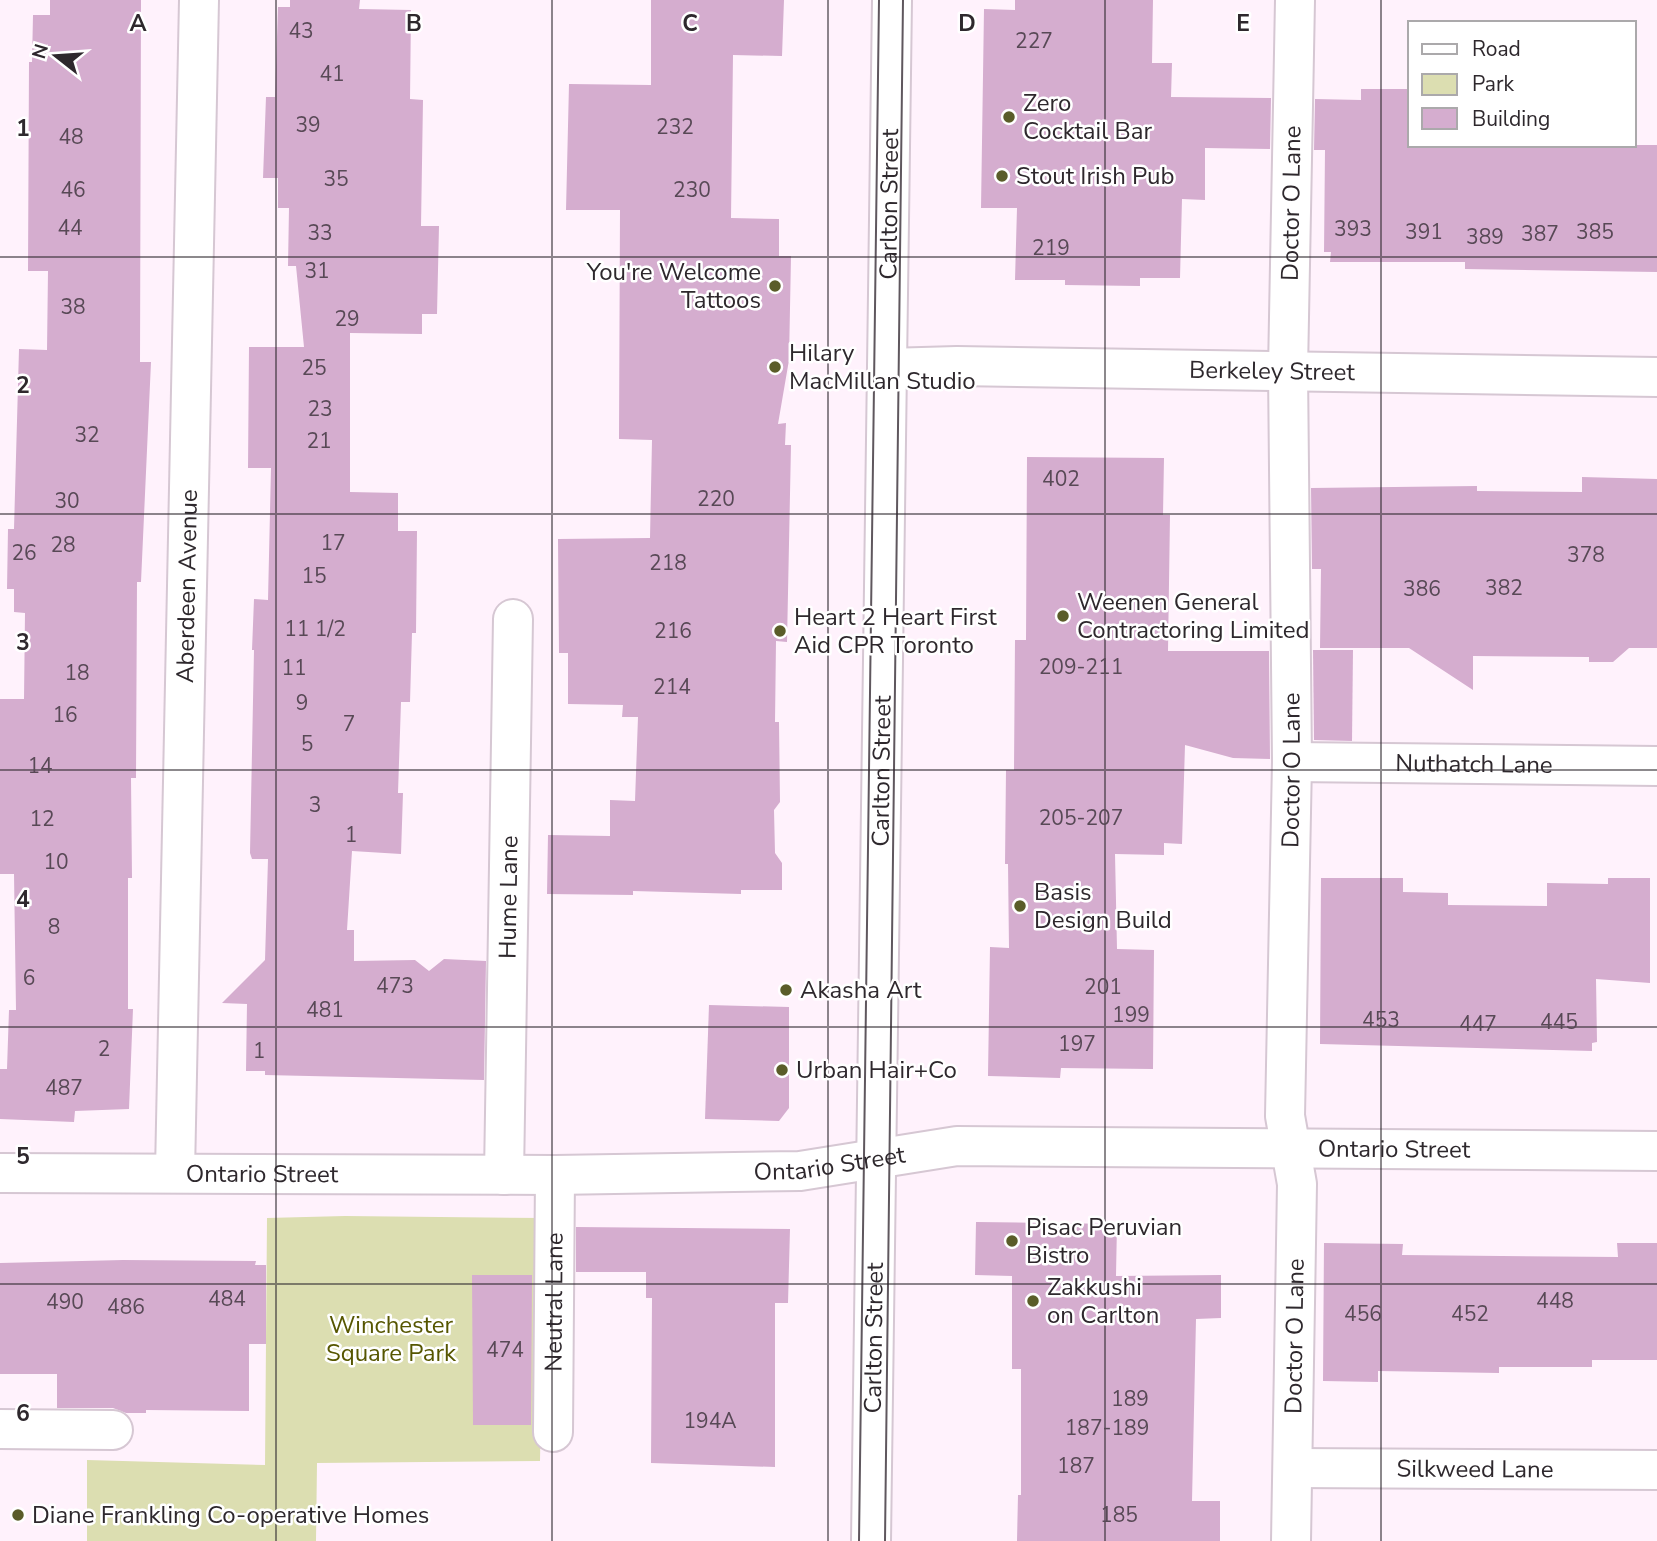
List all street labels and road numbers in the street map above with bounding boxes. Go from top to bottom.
street label: Doctor O Lane [1274,125,1309,281]
street label: Carlton Street [872,128,906,280]
street label: Berkeley Street [1189,354,1356,388]
street label: Aberdeen Avenue [169,489,205,683]
street label: Doctor O Lane [1274,692,1308,848]
street label: Carlton Street [864,695,899,847]
street label: Nuthatch Lane [1395,747,1553,781]
street label: Hume Lane [492,835,525,959]
street label: Ontario Street [1318,1133,1471,1166]
street label: Ontario Street [753,1138,908,1188]
street label: Ontario Street [186,1158,339,1190]
street label: Neutral Lane [537,1232,571,1372]
street label: Doctor O Lane [1277,1258,1312,1414]
street label: Carlton Street [857,1262,891,1414]
street label: Silkweed Lane [1396,1453,1554,1485]

